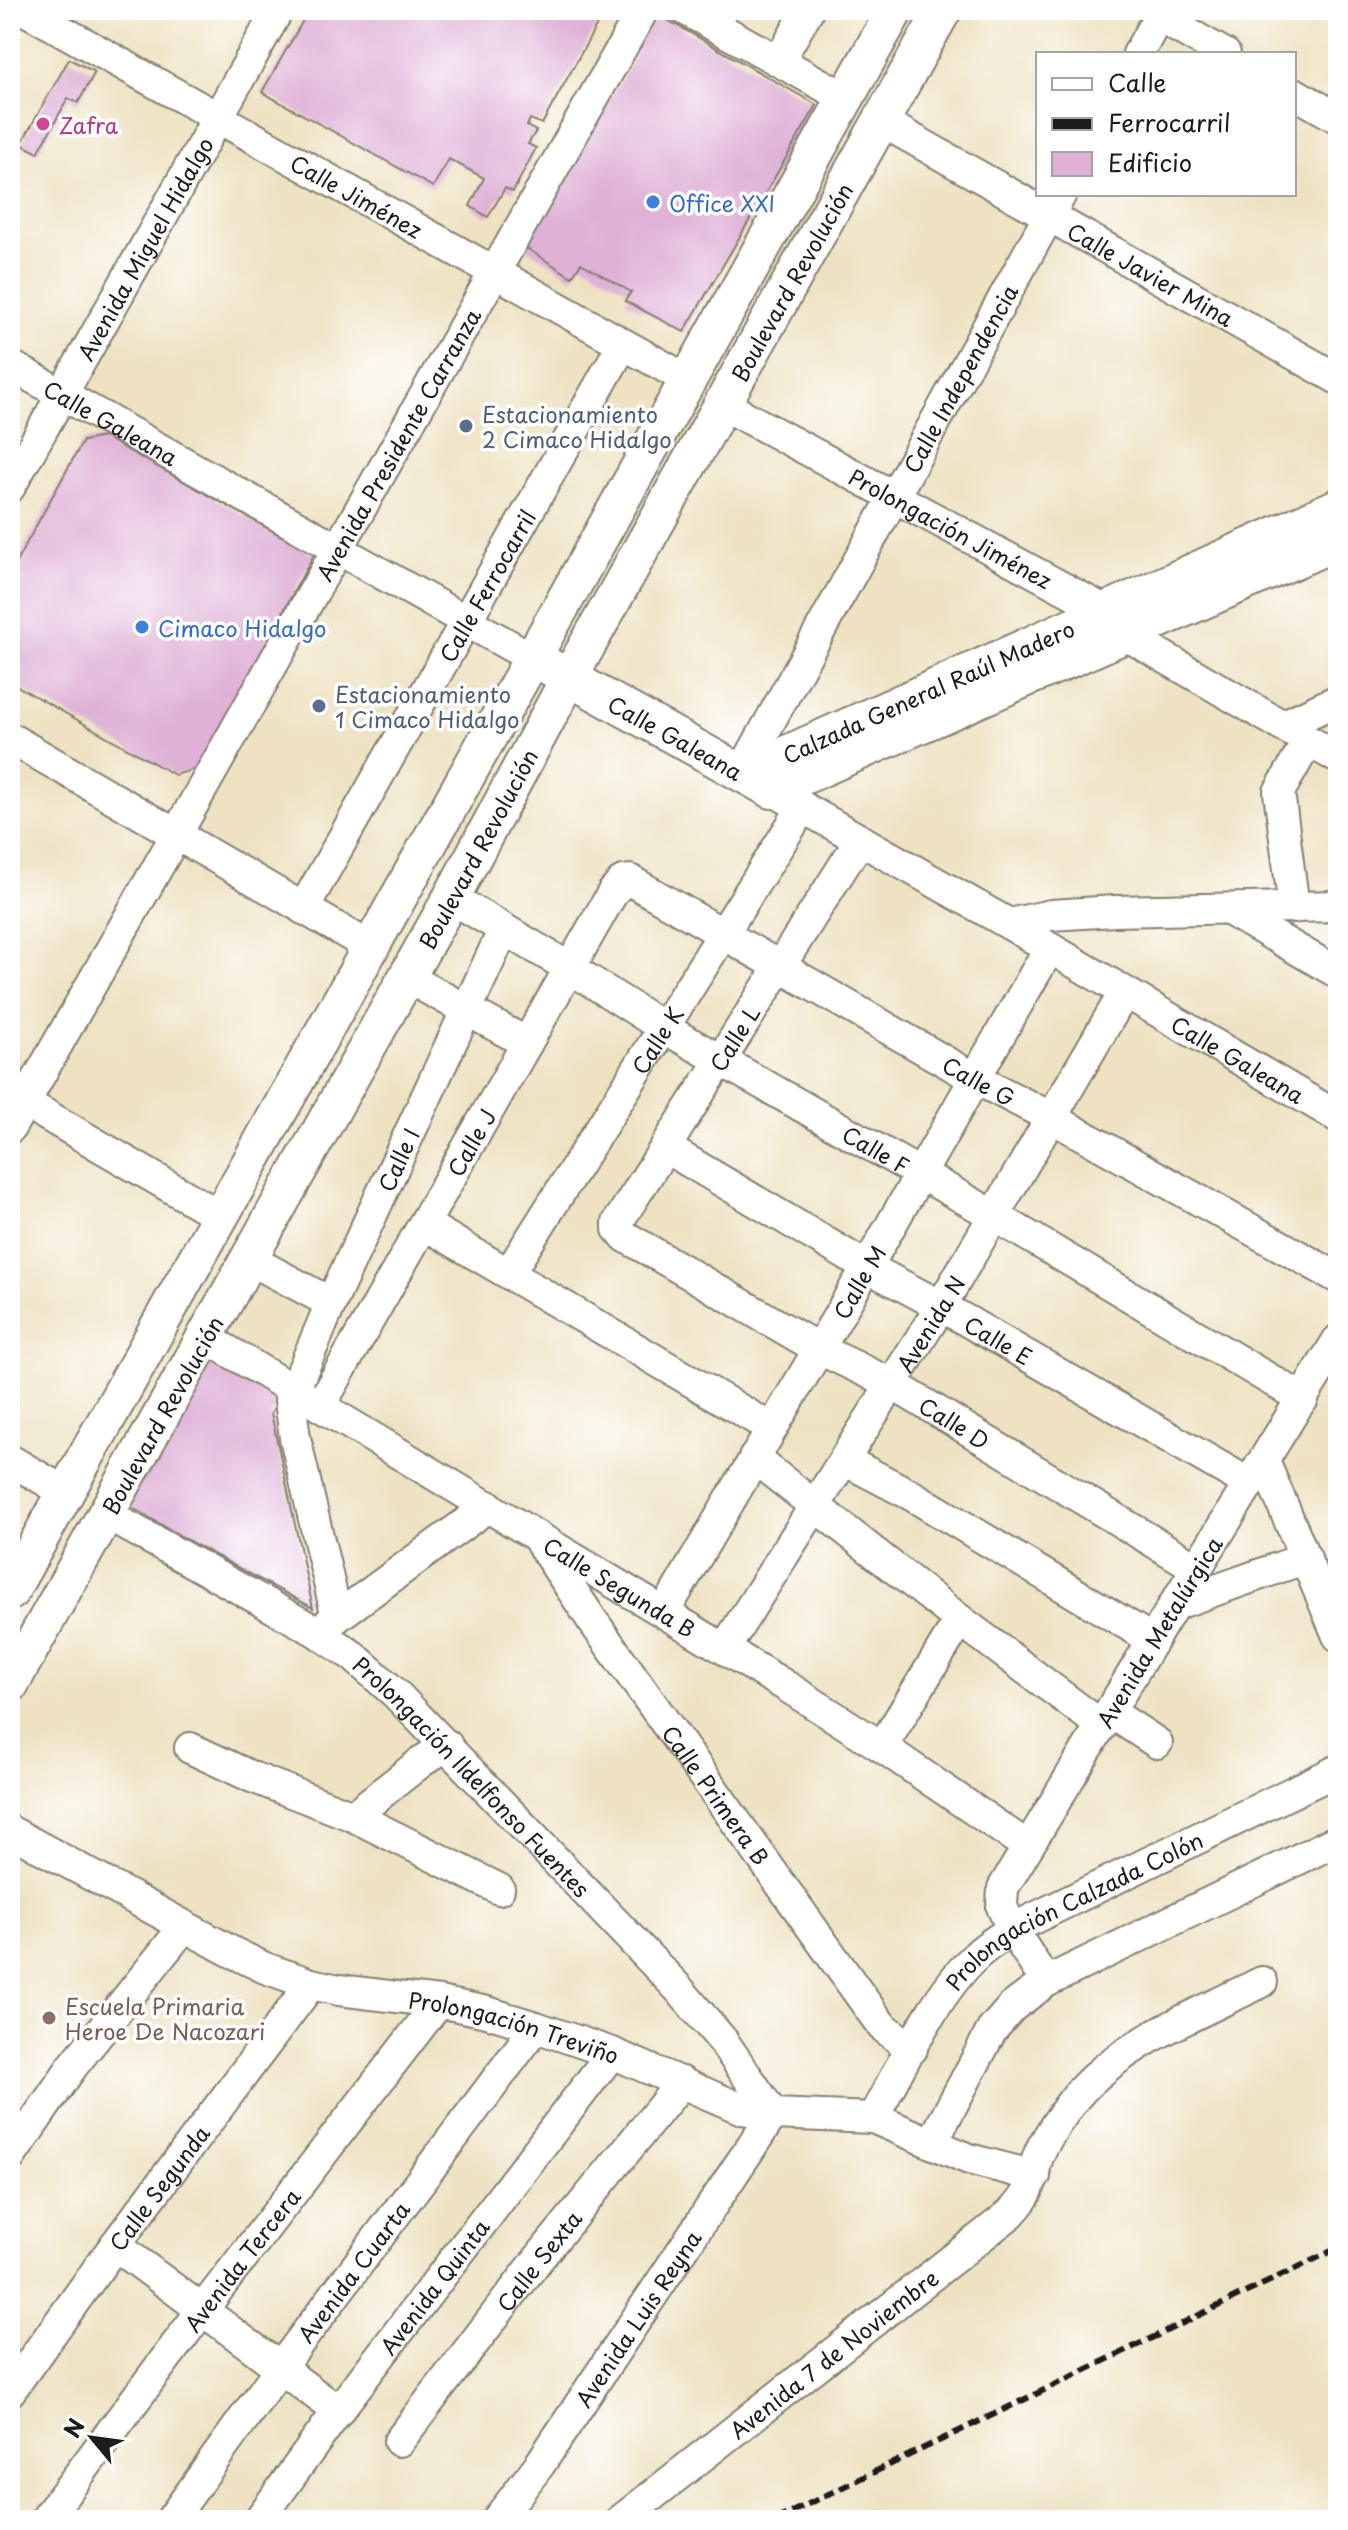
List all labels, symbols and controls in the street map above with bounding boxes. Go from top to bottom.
legend [1036,52,1296,196]
text: Calle [1108,64,1166,100]
text: Ferrocarril [1108,104,1231,140]
place label: Zafra [59,108,119,141]
marker: Zafra [34,115,52,133]
street label: Avenida Miguel Hidalgo [68,130,220,366]
text: Edificio [1108,144,1192,180]
street label: Calle Jiménez [285,145,429,245]
street label: Boulevard Revolución [722,176,860,387]
place label: Office XXI [669,186,775,219]
marker: Office XXI [644,193,662,211]
street label: Calle Javier Mina [1062,213,1240,334]
street label: Calle Independencia [894,277,1025,479]
street label: Avenida Presidente Carranza [307,301,488,586]
street label: Calle Galeana [38,371,184,473]
place label: Estacionamiento 2 Cimaco Hidalgo [482,397,672,455]
marker: Estacionamiento 2 Cimaco Hidalgo [457,417,475,435]
street label: Prolongación Jiménez [843,459,1058,596]
street label: Calle Ferrocarril [430,503,543,668]
place label: Cimaco Hidalgo [158,611,326,644]
street label: Calzada General Raúl Madero [777,611,1079,771]
marker: Cimaco Hidalgo [133,618,151,636]
place label: Estacionamiento 1 Cimaco Hidalgo [335,677,519,735]
street label: Calle Galeana [602,686,749,787]
marker: Estacionamiento 1 Cimaco Hidalgo [310,697,328,715]
street label: Boulevard Revolución [409,743,545,955]
street label: Calle L [701,998,767,1078]
street label: Calle K [622,999,690,1080]
street label: Calle Galeana [1165,1006,1311,1111]
street label: Calle G [937,1047,1021,1113]
street label: Calle J [438,1102,503,1182]
street label: Calle F [837,1116,916,1181]
street label: Calle I [369,1122,427,1196]
street label: Calle M [824,1239,893,1325]
street label: Avenida N [887,1269,972,1378]
street label: Calle E [959,1307,1039,1372]
street label: Boulevard Revolución [93,1309,230,1520]
street label: Calle D [913,1388,996,1456]
street label: Calle Segunda B [538,1528,702,1645]
street label: Avenida Metalúrgica [1087,1529,1229,1733]
street label: Prolongación Ildelfonso Fuentes [346,1647,598,1904]
street label: Calle Primera B [655,1718,778,1871]
street label: Prolongación Calzada Colón [936,1822,1208,1996]
street label: Prolongación Treviño [407,1982,625,2071]
place label: Escuela Primaria Heroe De Nacozari [65,1989,265,2047]
marker: Escuela Primaria Heroe De Nacozari [40,2009,58,2027]
street label: Calle Segunda [100,2117,217,2257]
street label: Avenida Tercera [175,2180,307,2338]
street label: Avenida Cuarta [289,2193,417,2349]
street label: Calle Sexta [488,2202,589,2318]
street label: Avenida Quinta [371,2211,497,2361]
street label: Avenida Luis Reyna [566,2223,708,2413]
street label: Avenida 7 de Noviembre [722,2260,945,2446]
north arrow [52,2398,132,2478]
text: N [55,2412,92,2443]

